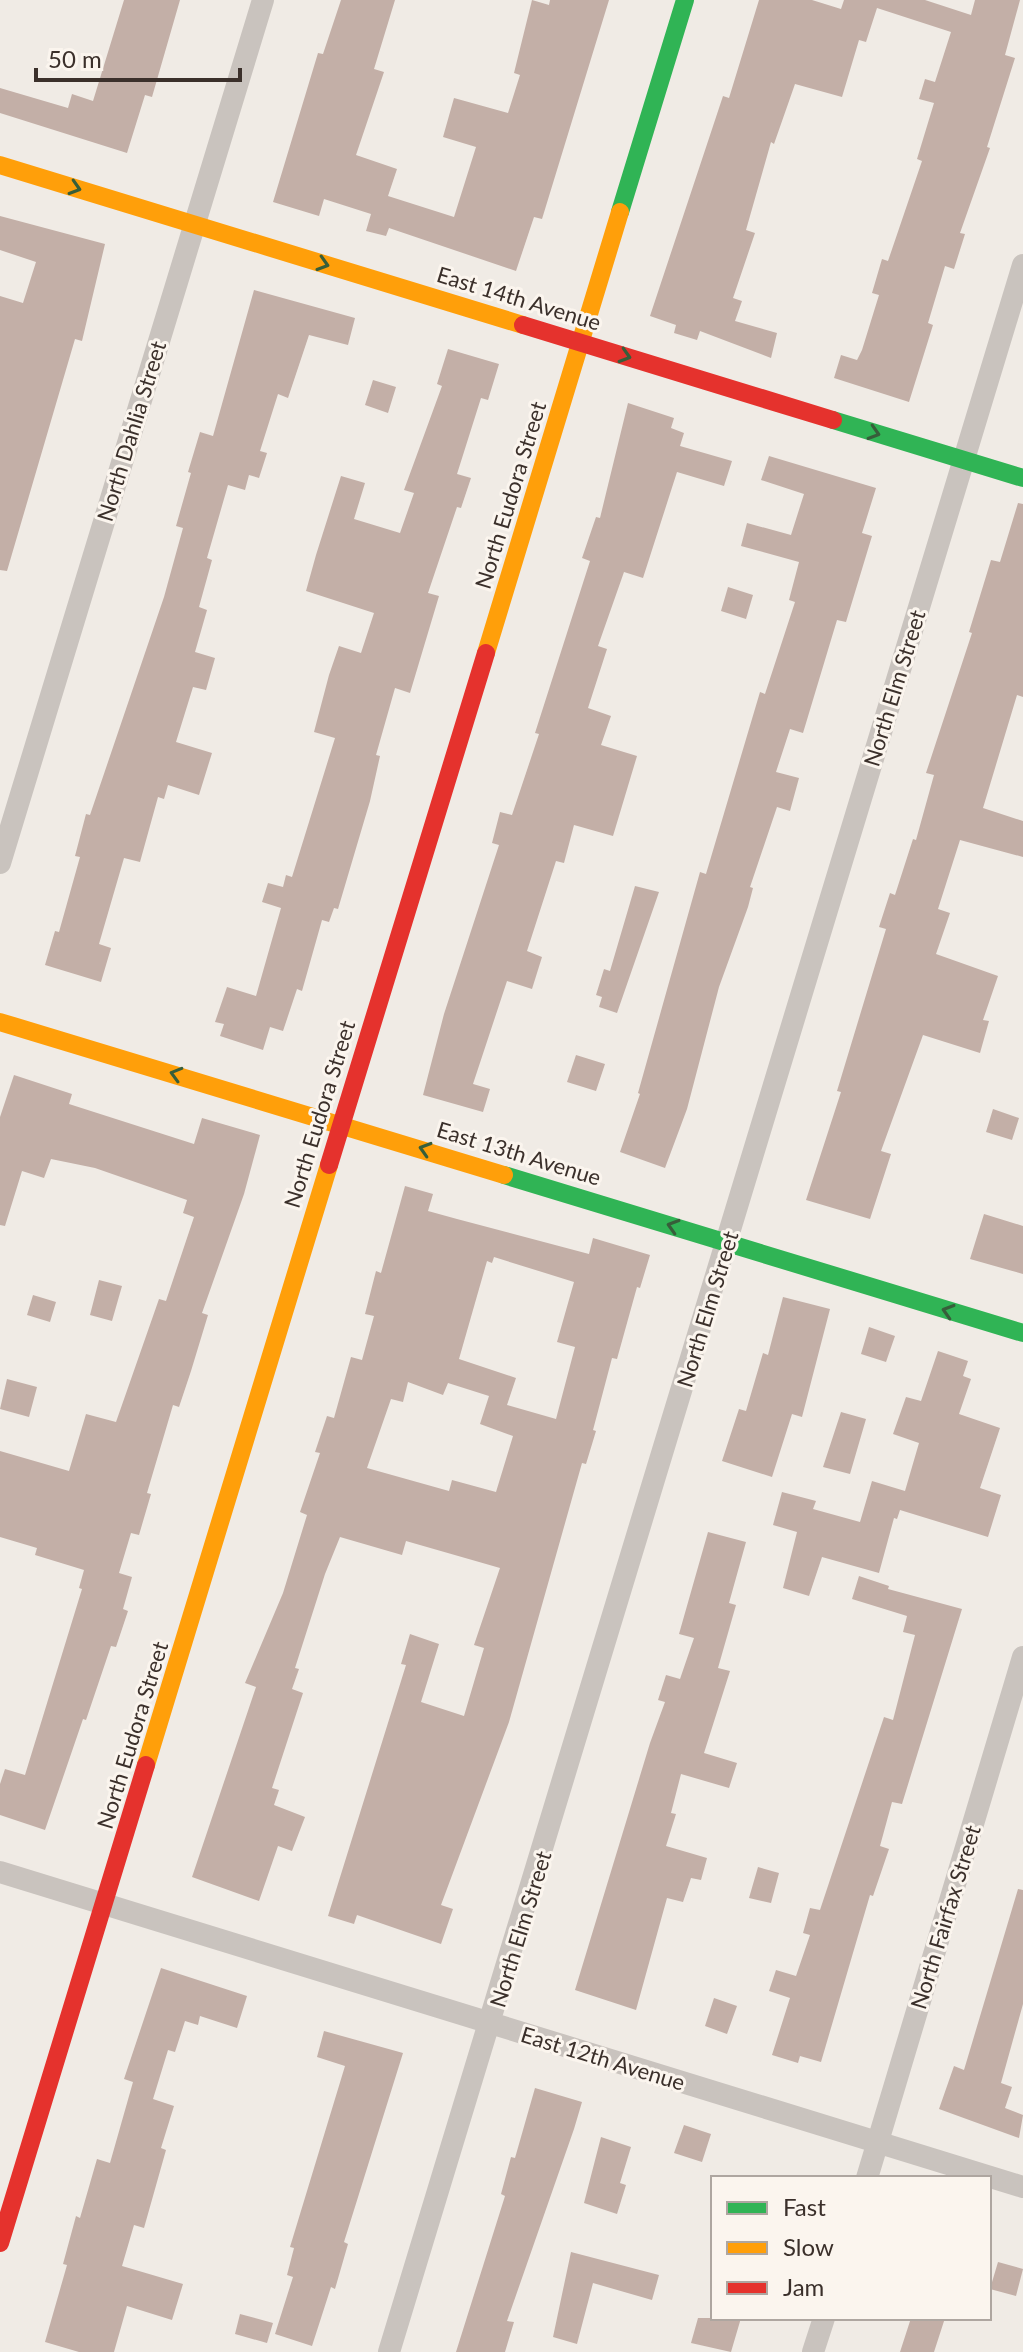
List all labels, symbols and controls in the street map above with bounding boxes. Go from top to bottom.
scale bar [36,32,240,82]
text: 50 m [48,44,102,73]
one-way arrow [67,178,81,194]
one-way arrow [316,255,329,271]
street label: East 14th Avenue [434,260,604,336]
street label: North Dahlia Street [91,337,171,525]
one-way arrow [618,347,632,363]
street label: North Eudora Street [469,398,551,592]
one-way arrow [866,424,880,440]
street label: North Elm Street [857,606,931,769]
street label: North Eudora Street [278,1017,360,1211]
one-way arrow [169,1067,183,1083]
street label: East 13th Avenue [434,1115,604,1191]
one-way arrow [418,1143,432,1159]
one-way arrow [667,1219,680,1235]
street label: North Elm Street [670,1227,744,1390]
one-way arrow [942,1304,956,1320]
street label: North Eudora Street [91,1638,173,1832]
street label: North Fairfax Street [904,1822,986,2012]
street label: North Elm Street [483,1847,557,2010]
street label: East 12th Avenue [518,2020,688,2096]
legend [711,2176,991,2320]
text: Fast [783,2192,826,2221]
text: Slow [783,2232,834,2261]
text: Jam [783,2272,824,2301]

